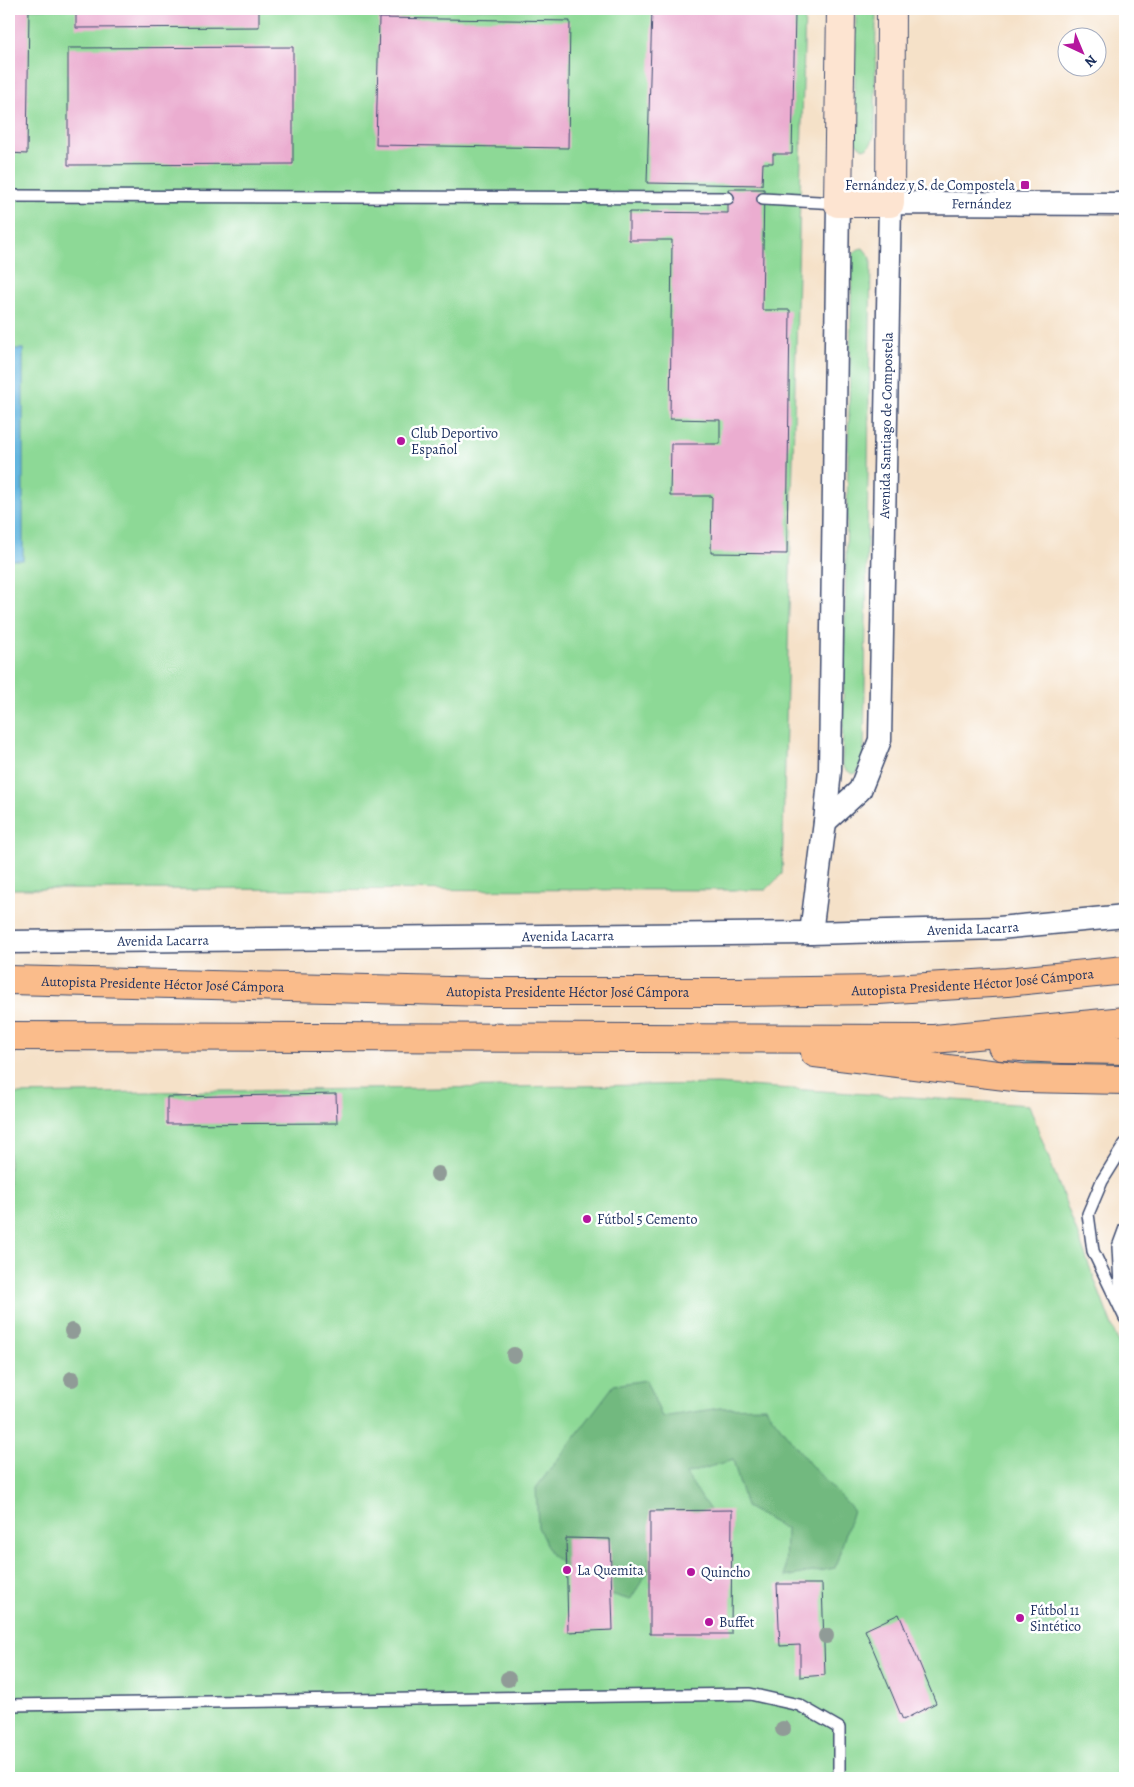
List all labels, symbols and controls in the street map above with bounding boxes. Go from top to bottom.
north arrow [1056,28,1106,78]
text: N [1080,51,1101,71]
place label: Fernández y S. de Compostela [845,176,1015,195]
marker: Fernández y S. de Compostela [1019,179,1031,191]
street label: Fernández [951,194,1012,213]
street label: Avenida Santiago de Compostela [875,331,897,520]
place label: Club Deportivo Español [411,424,498,459]
marker: Club Deportivo Español [395,435,407,447]
street label: Avenida Lacarra [926,917,1020,939]
street label: Avenida Lacarra [521,926,614,946]
street label: Avenida Lacarra [116,930,209,950]
street label: Autopista Presidente Héctor José Cámpora [850,964,1095,1000]
street label: Autopista Presidente Héctor José Cámpora [40,971,285,996]
street label: Autopista Presidente Héctor José Cámpora [445,981,690,1002]
place label: Fútbol 5 Cemento [597,1210,697,1229]
marker: Fútbol 5 Cemento [581,1213,593,1225]
place label: La Quemita [577,1561,644,1580]
place label: Quincho [701,1563,750,1582]
marker: La Quemita [561,1564,573,1576]
marker: Quincho [685,1566,697,1578]
place label: Fútbol 11 Sintético [1030,1601,1081,1636]
marker: Fútbol 11 Sintético [1014,1612,1026,1624]
place label: Buffet [719,1613,755,1632]
marker: Buffet [703,1616,715,1628]

